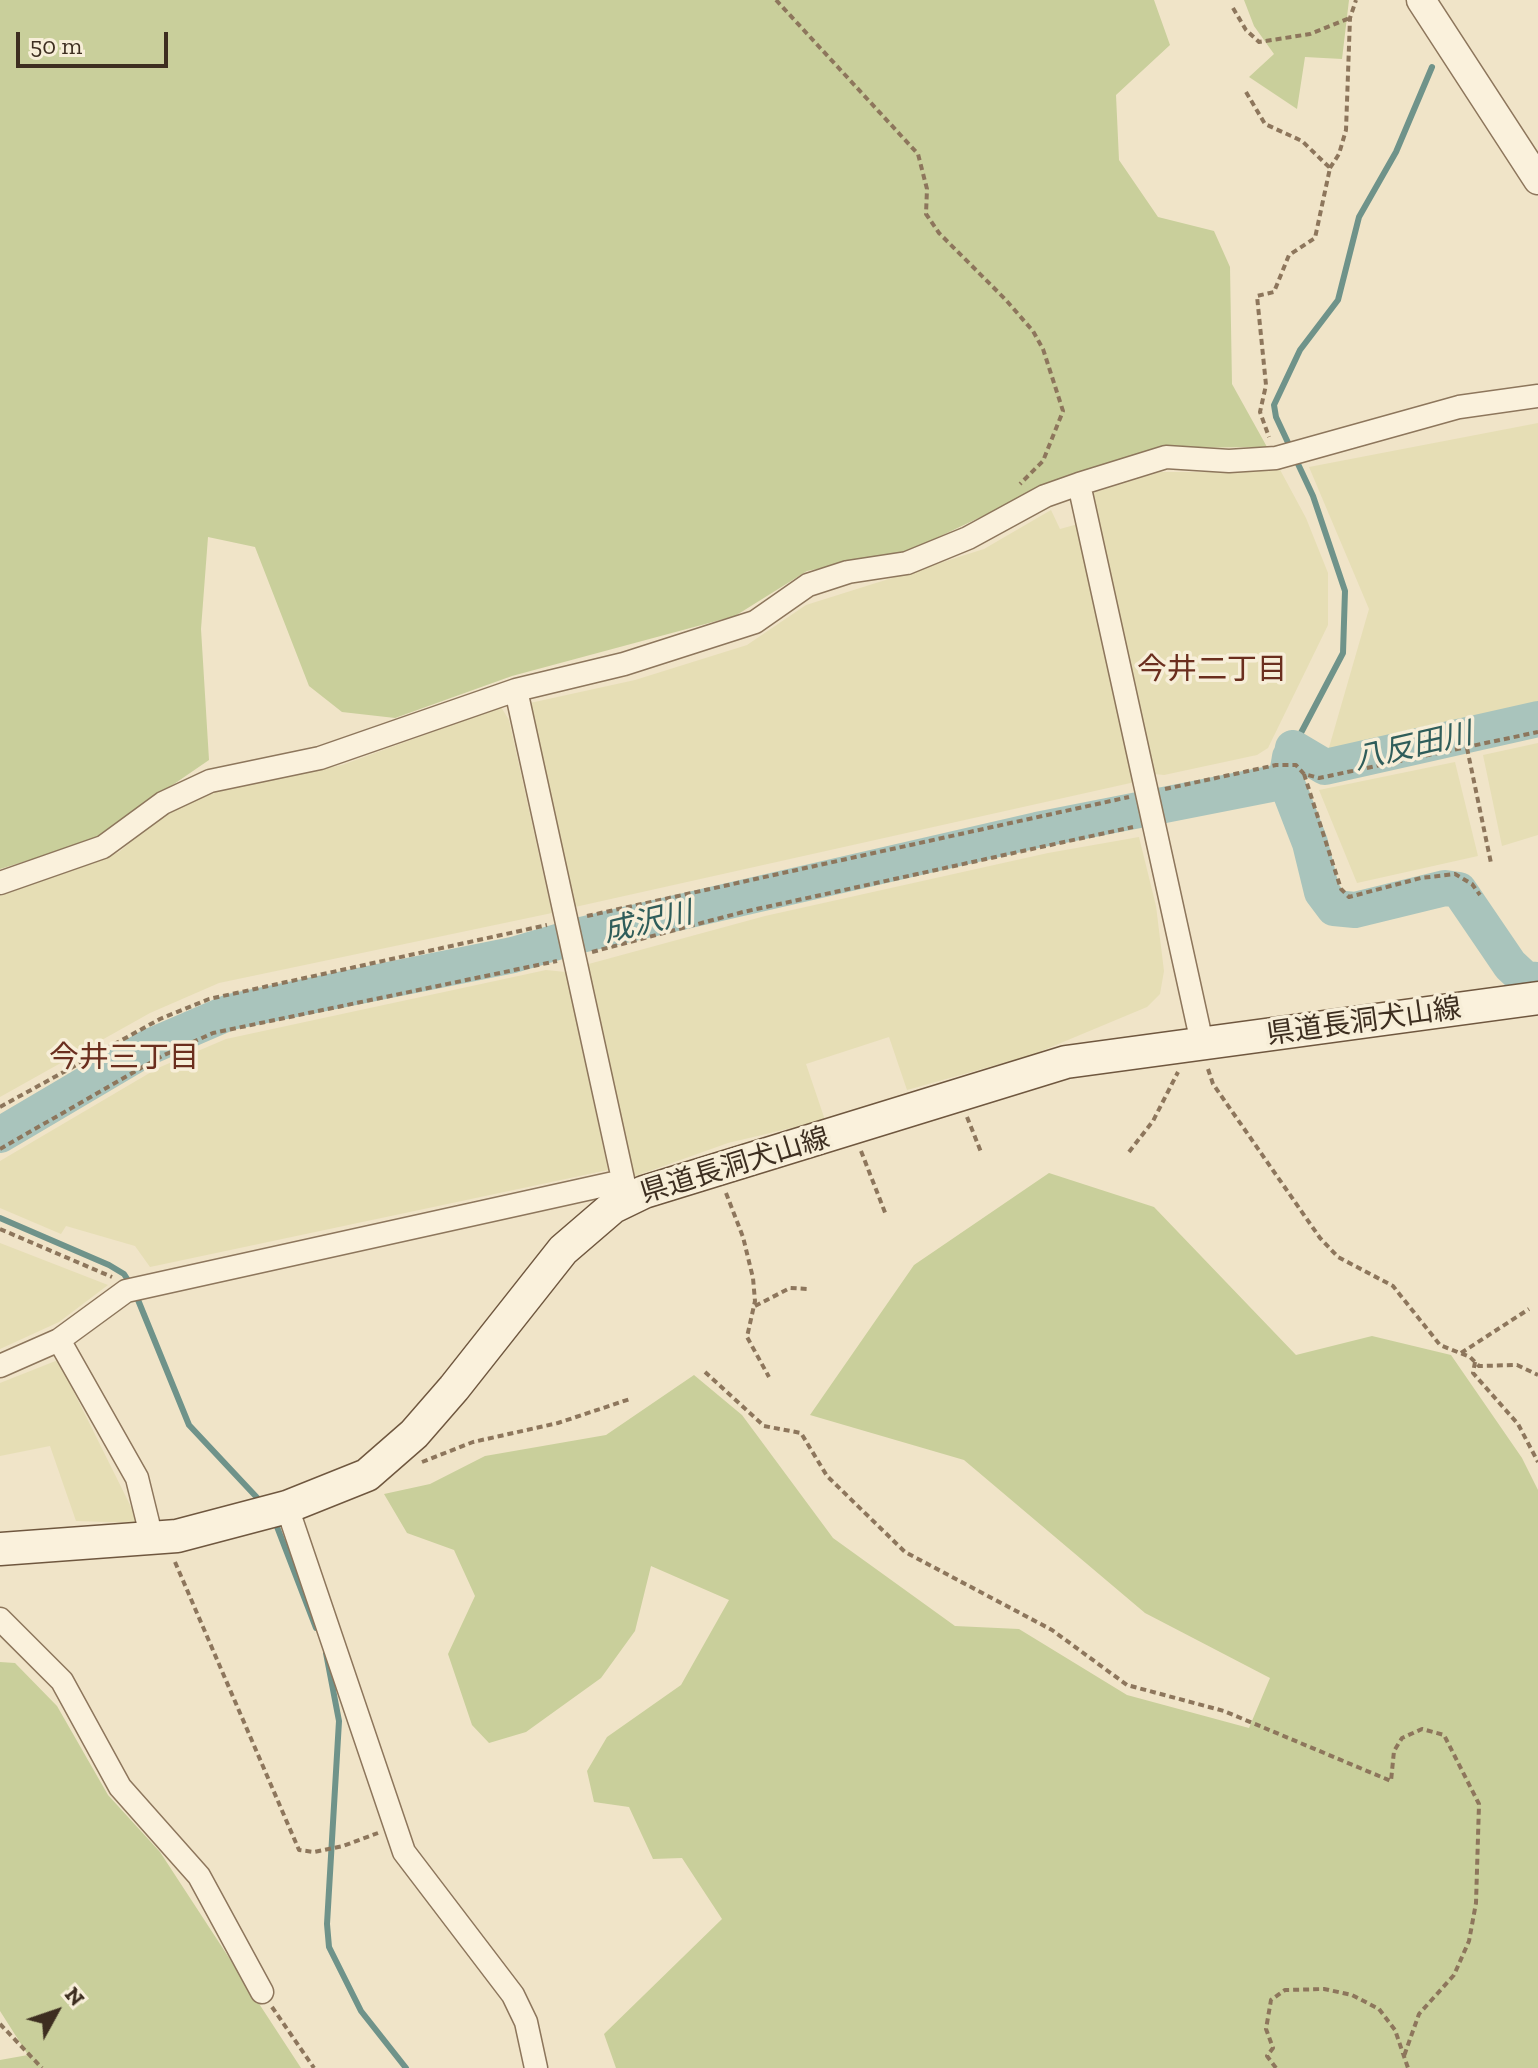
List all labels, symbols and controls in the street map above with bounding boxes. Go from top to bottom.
scale bar [20,16,172,66]
text: 50 m [30,31,82,60]
district label: 今井二丁目 [1137,652,1287,688]
water label: 八反田川 [1350,716,1476,778]
water label: 成沢川 [600,895,696,951]
street label: 県道長洞犬山線 [1265,992,1463,1052]
district label: 今井三丁目 [49,1040,199,1076]
street label: 県道長洞犬山線 [636,1121,834,1211]
north arrow [16,1972,96,2052]
text: N [59,1981,90,2011]

